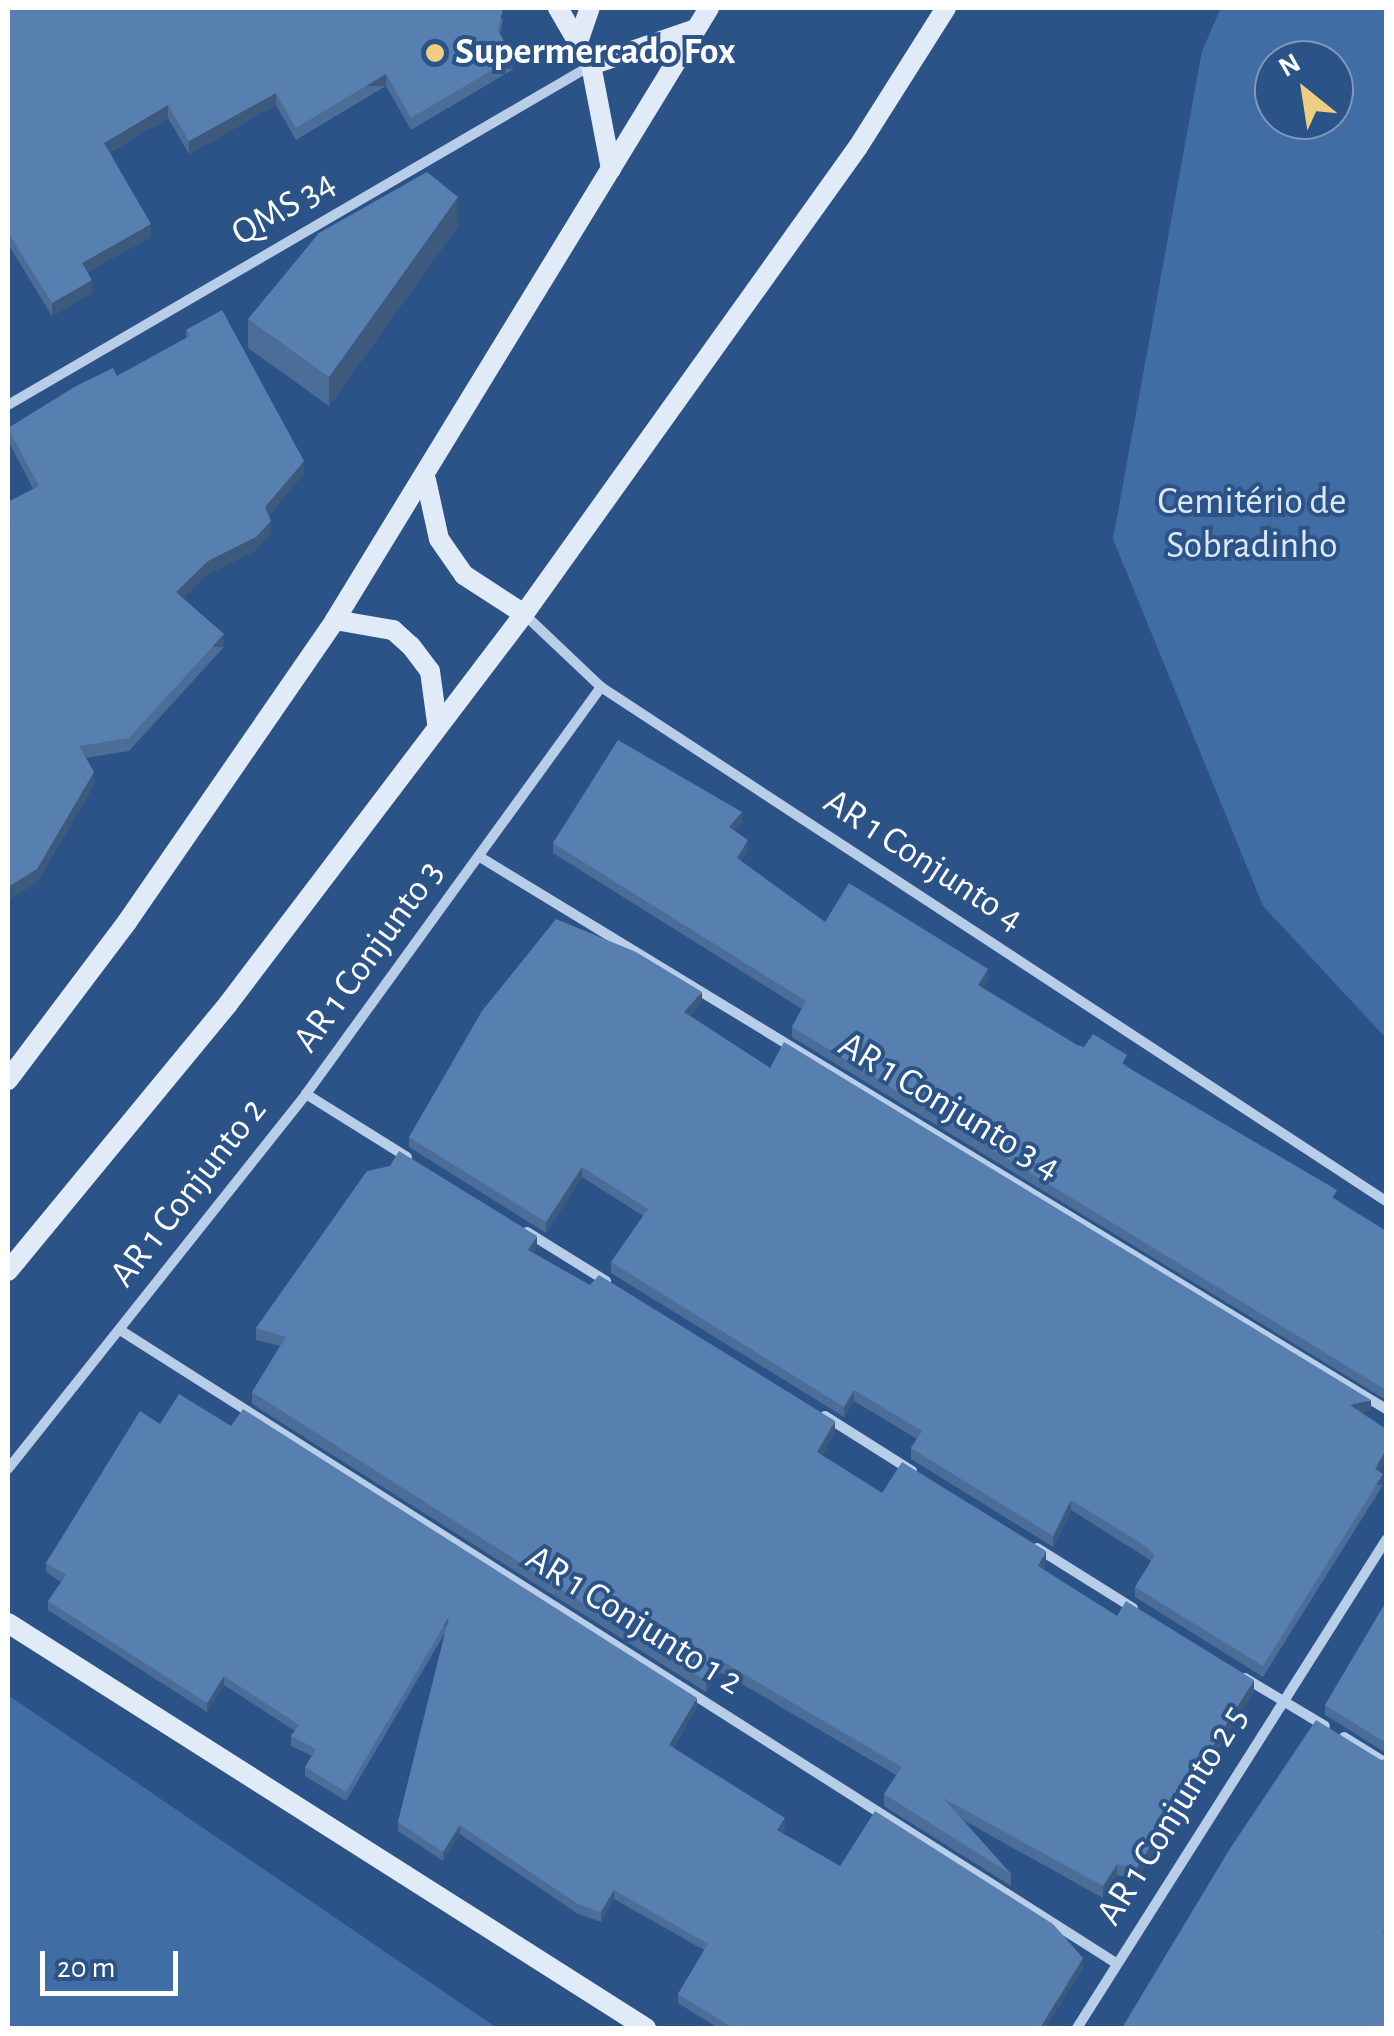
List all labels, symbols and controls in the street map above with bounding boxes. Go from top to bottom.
place label: Supermercado Fox [455,30,735,76]
north arrow [1254,40,1354,140]
marker: Supermercado Fox [424,42,446,64]
text: N [1275,49,1305,83]
street label: QMS 34 [224,161,344,257]
park label: Cemitério de Sobradinho [1158,480,1346,570]
street label: AR 1 Conjunto 4 [815,780,1031,942]
street label: AR 1 Conjunto 3 [284,852,454,1062]
street label: AR 1 Conjunto 3 4 [830,1023,1068,1191]
street label: AR 1 Conjunto 2 [101,1089,277,1297]
street label: AR 1 Conjunto 1 2 [517,1536,751,1706]
street label: AR 1 Conjunto 2 5 [1087,1698,1259,1934]
scale bar [45,1931,182,1993]
text: 20 m [57,1953,115,1983]

